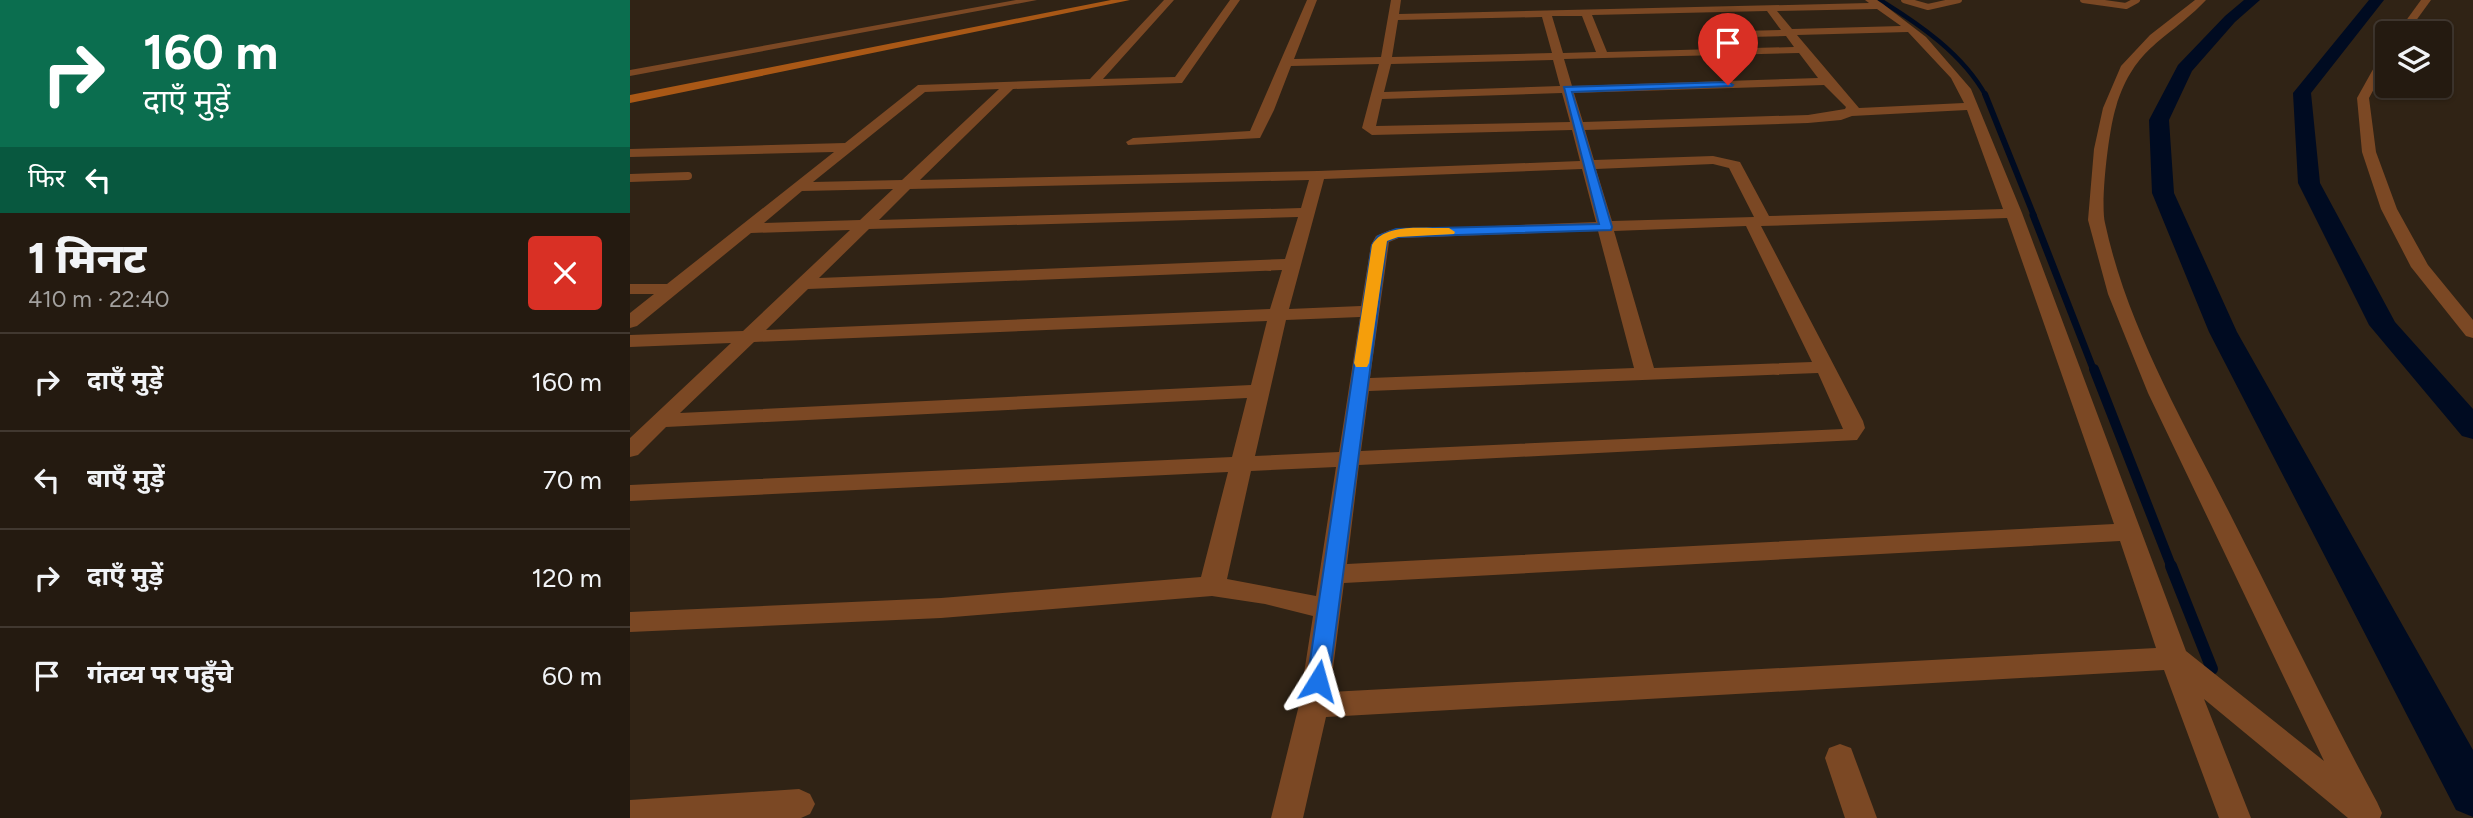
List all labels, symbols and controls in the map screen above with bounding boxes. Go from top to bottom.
pin [1698,13,1758,85]
map controls [2375,21,2452,98]
button: layers [2375,21,2452,98]
text: 160 m [143,22,278,81]
icon: arrive [1709,24,1747,62]
icon: right [28,28,119,119]
text: दाएँ मुड़ें [143,82,230,120]
icon: left [79,161,117,199]
text: फिर [28,162,65,194]
text: 1 मिनट [28,233,146,284]
button: close [528,236,602,310]
text: 410 m · 22:40 [28,285,170,313]
icon: right [28,363,66,401]
text: दाएँ मुड़ें [87,364,163,396]
text: 160 m [531,366,602,398]
icon: left [28,461,66,499]
text: बाएँ मुड़ें [87,462,164,494]
text: 70 m [543,464,602,496]
icon: right [28,559,66,597]
text: दाएँ मुड़ें [87,560,163,592]
text: 120 m [532,562,602,594]
position arrow [1281,644,1355,718]
icon: arrive [28,657,66,695]
text: गंतव्य पर पहुँचे [87,658,233,690]
text: 60 m [542,660,602,692]

